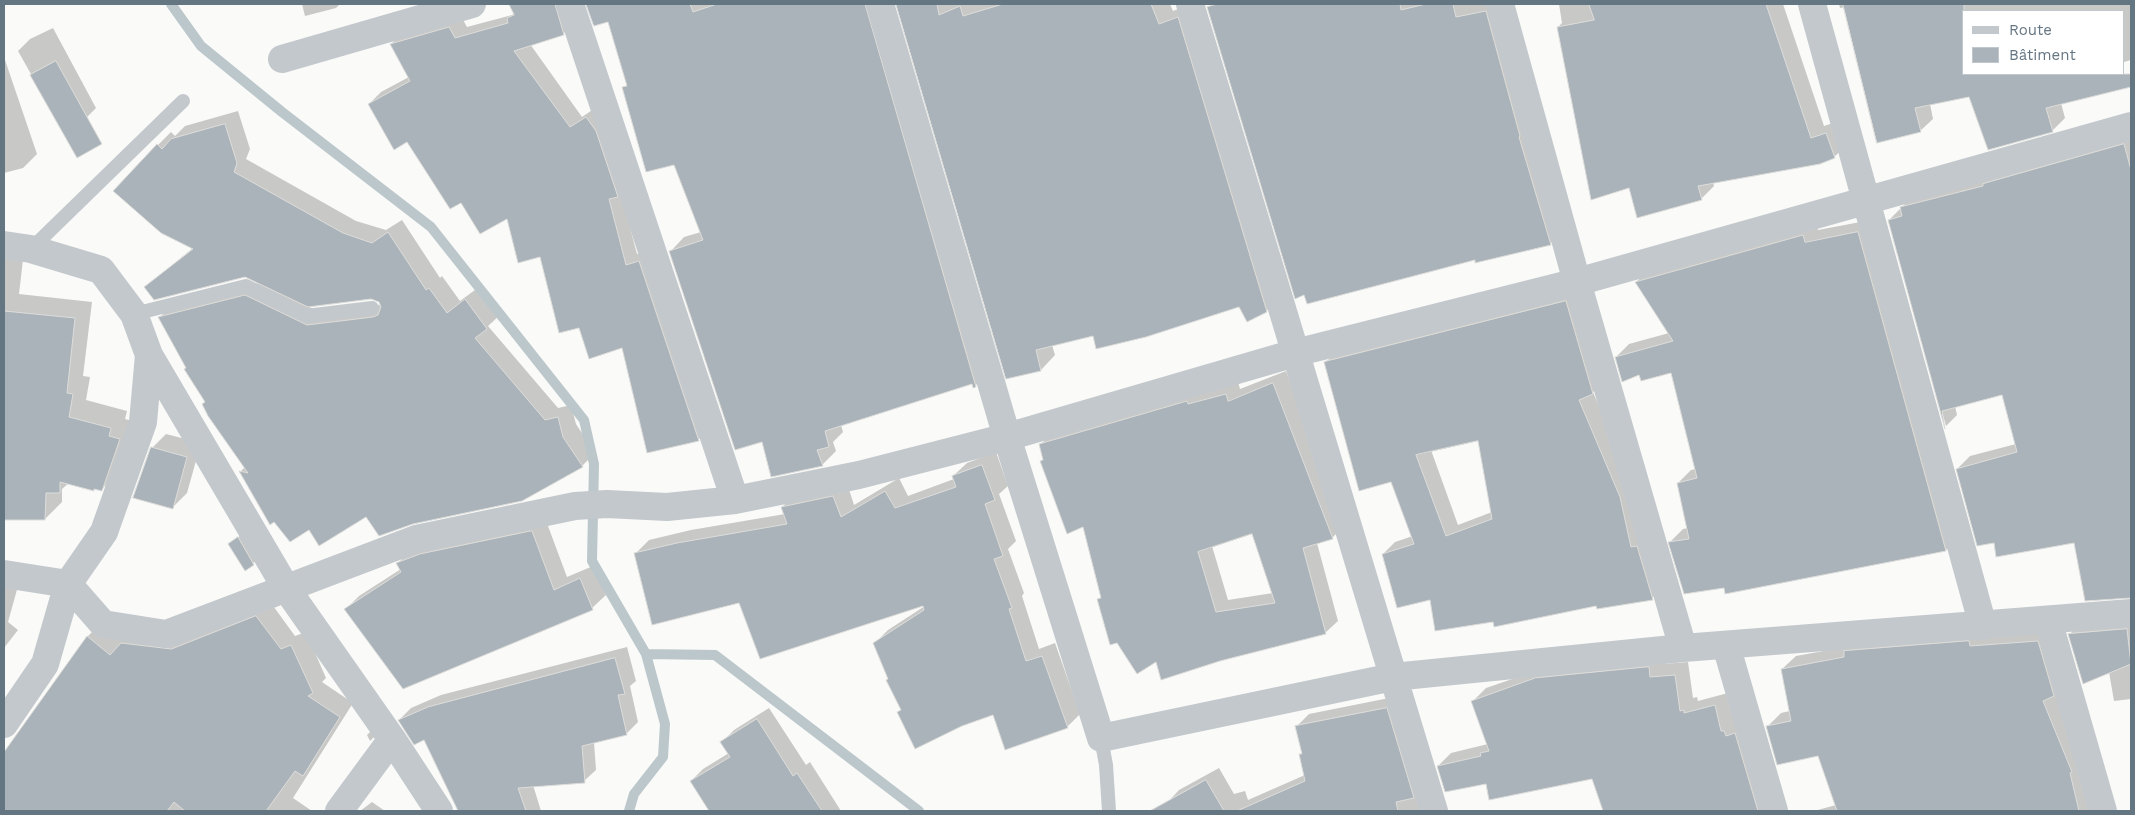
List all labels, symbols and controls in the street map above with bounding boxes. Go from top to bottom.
legend [1962,10,2125,75]
text: Route [2009,21,2052,39]
text: Bâtiment [2009,46,2076,64]

